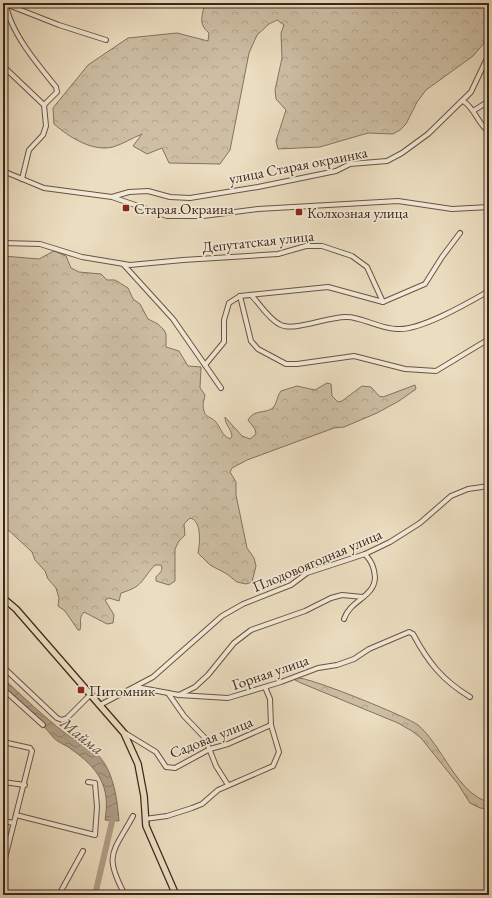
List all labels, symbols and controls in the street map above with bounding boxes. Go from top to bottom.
street label: улица Старая окраинка [227,142,369,188]
place label: Старая Окраина [134,199,234,218]
marker: Старая Окраина [121,203,131,213]
place label: Колхозная улица [307,203,408,222]
marker: Колхозная улица [294,207,304,217]
street label: Депутатская улица [201,226,315,256]
street label: Плодовоягодная улица [249,524,385,596]
street label: Горная улица [229,650,311,694]
place label: Питомник [89,681,155,700]
marker: Питомник [76,685,86,695]
water label: Майма [55,712,108,760]
street label: Садовая улица [167,712,255,762]

